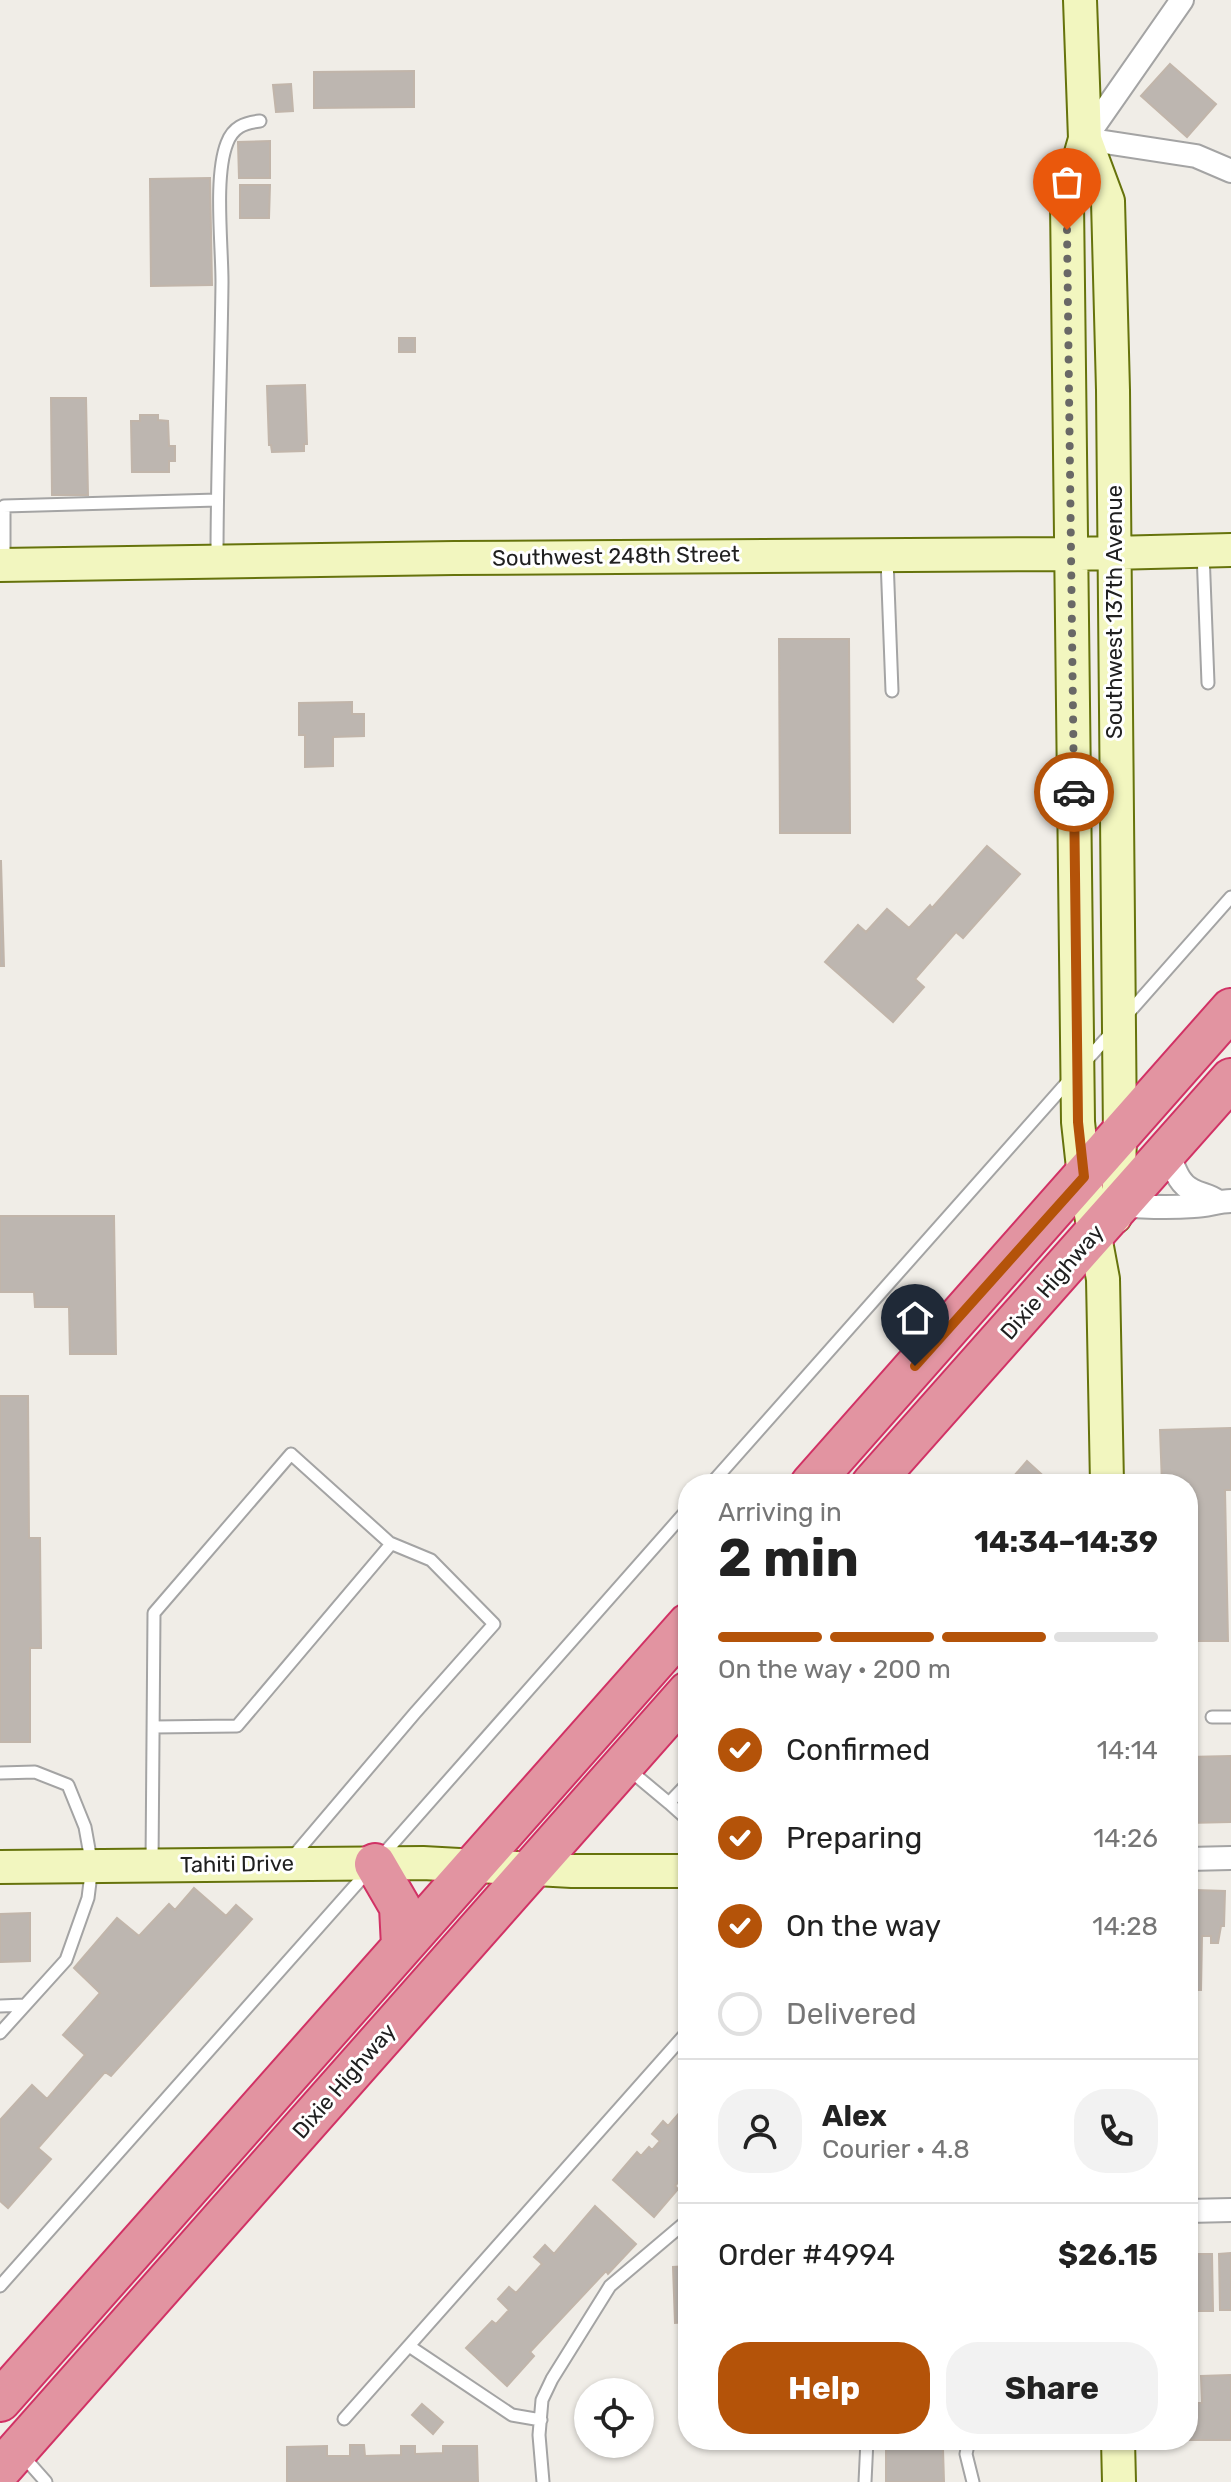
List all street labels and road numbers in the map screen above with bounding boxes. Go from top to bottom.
street label: Southwest 137th Avenue [1101,485,1128,739]
street label: Southwest 248th Street [492,540,740,572]
street label: Dixie Highway [995,1219,1109,1345]
street label: Tahiti Drive [180,1850,294,1878]
street label: Dixie Highway [287,2018,401,2144]

